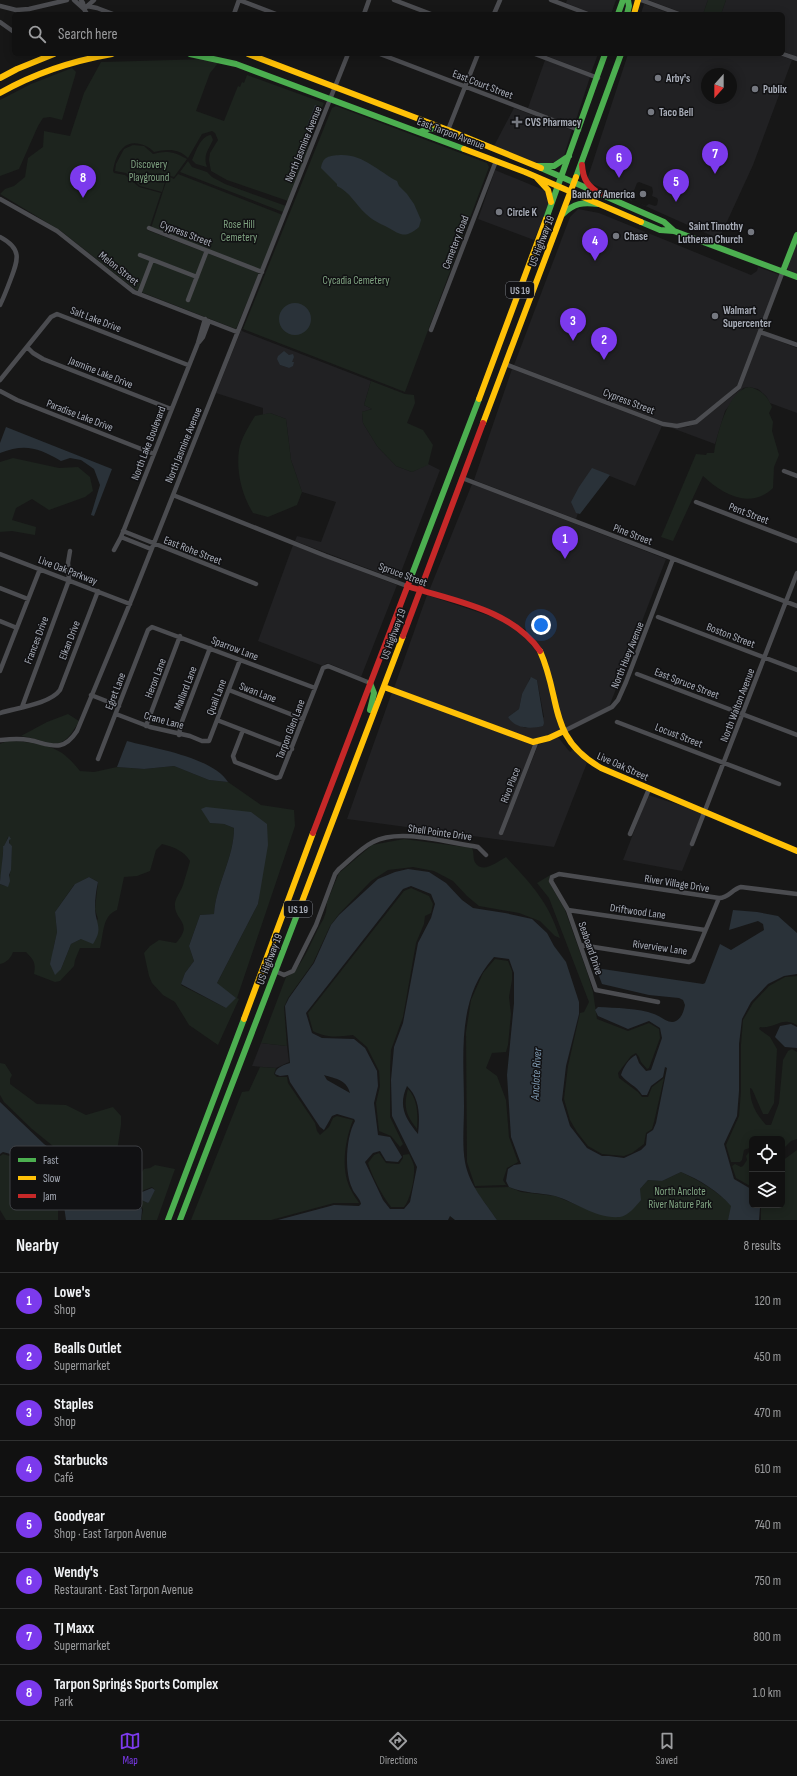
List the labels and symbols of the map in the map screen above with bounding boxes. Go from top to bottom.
street label: East Court Street [451,67,515,102]
north arrow [701,68,737,104]
place label: Arby's [665,72,690,85]
marker: Arby's [653,73,663,83]
place label: Publix [763,83,787,96]
marker: Publix [750,84,760,94]
street label: North Jasmine Avenue [282,104,325,184]
place label: Taco Bell [659,106,693,119]
marker: Taco Bell [646,107,656,117]
street label: East Tarpon Avenue [415,115,486,152]
place label: CVS Pharmacy [525,116,582,129]
marker: CVS Pharmacy [512,117,522,127]
pin: 7 [702,141,728,174]
pin: 6 [606,145,632,178]
park label: Discovery Playground [129,158,170,184]
pin: 8 [70,165,96,198]
pin: 5 [663,169,689,202]
place label: Bank of America [572,188,635,201]
marker: Bank of America [638,189,648,199]
place label: Circle K [507,206,537,219]
marker: Circle K [494,207,504,217]
street label: Cemetery Road [439,213,472,271]
street label: US Highway 19 [526,214,557,269]
street label: Cypress Street [158,218,214,249]
park label: Rose Hill Cemetery [221,218,258,244]
place label: Saint Timothy Lutheran Church [678,220,743,246]
marker: Saint Timothy Lutheran Church [746,227,756,237]
pin: 4 [582,228,608,261]
place label: Chase [624,230,648,243]
marker: Chase [611,231,621,241]
street label: Melon Street [96,249,142,288]
park label: Cycadia Cemetery [323,274,390,287]
road number: US 19 [506,282,534,298]
street label: Salt Lake Drive [68,304,123,335]
place label: Walmart Supercenter [723,304,772,330]
pin: 3 [560,308,586,341]
marker: Walmart Supercenter [710,311,720,321]
pin: 2 [591,327,617,360]
street label: Jasmine Lake Drive [66,353,135,391]
street label: Cypress Street [601,386,657,417]
street label: Paradise Lake Drive [45,397,115,434]
street label: North Lake Boulevard [128,404,169,482]
street label: North Jasmine Avenue [162,405,205,485]
street label: Pent Street [727,500,771,527]
street label: Pine Street [611,521,655,548]
pin: 1 [552,526,578,559]
street label: East Rohe Street [162,533,224,568]
street label: Live Oak Parkway [36,553,100,588]
street label: Spruce Street [377,560,429,589]
street label: US Highway 19 [378,607,409,662]
street label: Frances Drive [21,615,51,666]
your location [531,615,551,635]
street label: Elkan Drive [56,619,83,662]
street label: North Huey Avenue [608,620,647,690]
street label: Boston Street [705,620,758,651]
street label: Sparrow Lane [209,634,260,663]
street label: Heron Lane [142,656,169,700]
street label: Mallard Lane [171,664,200,712]
street label: East Spruce Street [653,665,722,702]
street label: North Walton Avenue [717,667,757,744]
street label: Egret Lane [102,671,128,712]
street label: Quail Lane [204,677,229,717]
street label: Swan Lane [237,679,278,706]
street label: Tarpon Glen Lane [273,698,308,761]
street label: Crane Lane [142,709,185,732]
street label: Locust Street [653,720,705,751]
street label: Live Oak Street [595,749,651,784]
street label: Rivo Place [498,765,523,805]
street label: Shell Pointe Drive [407,822,473,843]
street label: River Village Drive [643,872,710,895]
road number: US 19 [284,901,312,917]
street label: Driftwood Lane [609,901,667,922]
street label: Seaboard Drive [575,920,606,976]
street label: US Highway 19 [254,932,285,987]
street label: Riverview Lane [632,937,688,958]
water label: Anclote River [528,1047,545,1101]
legend [10,1146,142,1210]
text: Fast [43,1154,59,1167]
text: Slow [43,1172,60,1185]
park label: North Anclote River Nature Park [648,1185,713,1211]
text: Jam [42,1190,57,1203]

